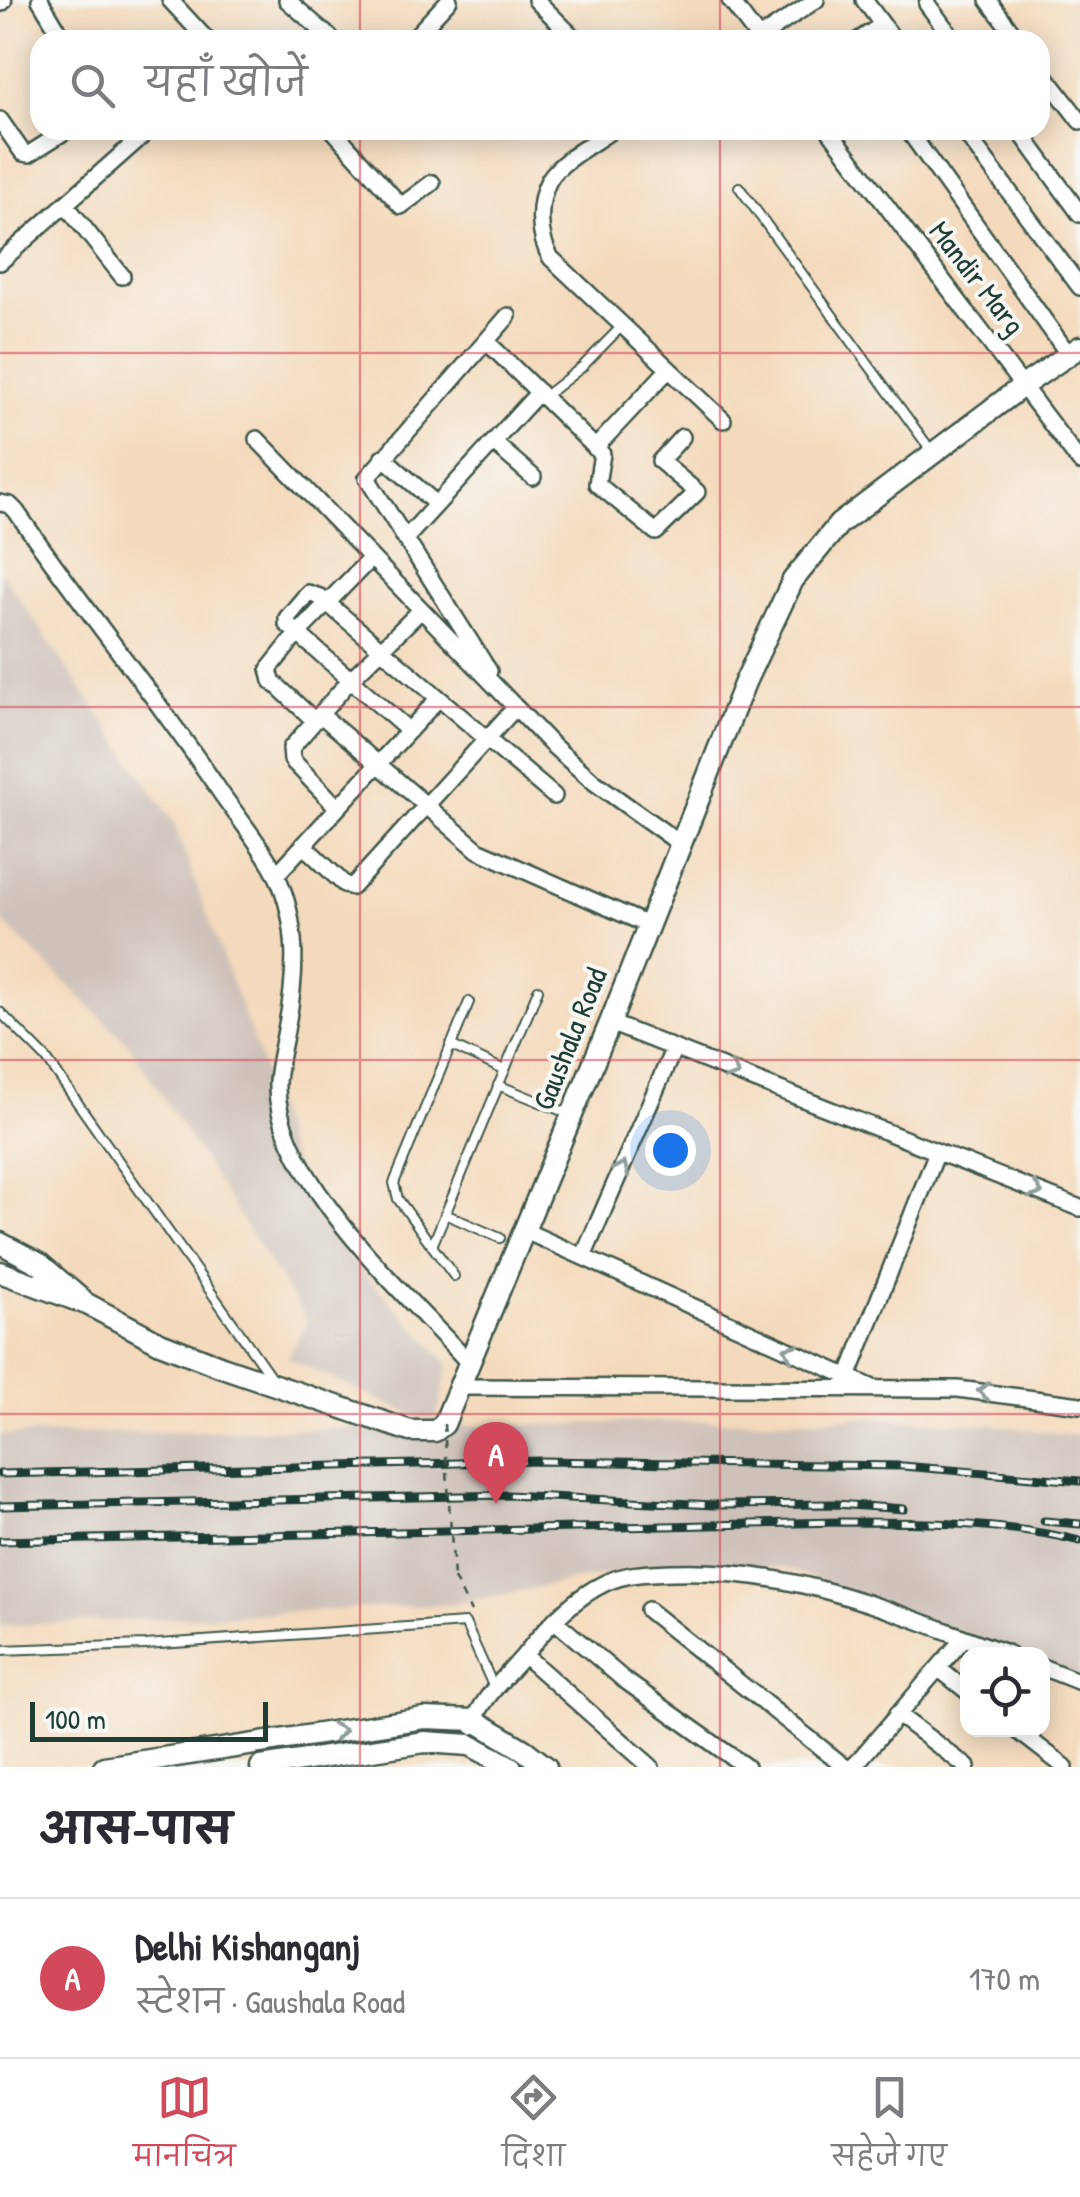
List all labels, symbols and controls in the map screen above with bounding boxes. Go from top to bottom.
search box [30,30,1050,140]
text: यहाँ खोजें [145,55,307,107]
icon: search [65,58,120,113]
street label: Mandir Marg [921,212,1035,343]
street label: Gaushala Road [522,961,616,1116]
one-way arrow [724,1060,741,1080]
your location [645,1125,696,1176]
one-way arrow [610,1160,630,1178]
one-way arrow [1026,1179,1044,1199]
one-way arrow [782,1343,800,1363]
one-way arrow [975,1381,991,1403]
pin: A [464,1422,528,1504]
map controls [960,1647,1050,1737]
button: locate [960,1647,1050,1737]
scale bar [30,1697,268,1742]
text: 100 m [45,1700,106,1738]
one-way arrow [331,1721,347,1742]
text: आस-पास [40,1799,232,1856]
text: Delhi Kishanganj [135,1920,360,1972]
text: A [65,1957,80,2000]
text: 170 m [969,1957,1040,2000]
text: स्टेशन · Gaushala Road [135,1980,405,2023]
tab: मानचित्र [133,2070,236,2187]
tab: दिशा [502,2070,565,2187]
tab: सहेजे गए [831,2070,947,2187]

